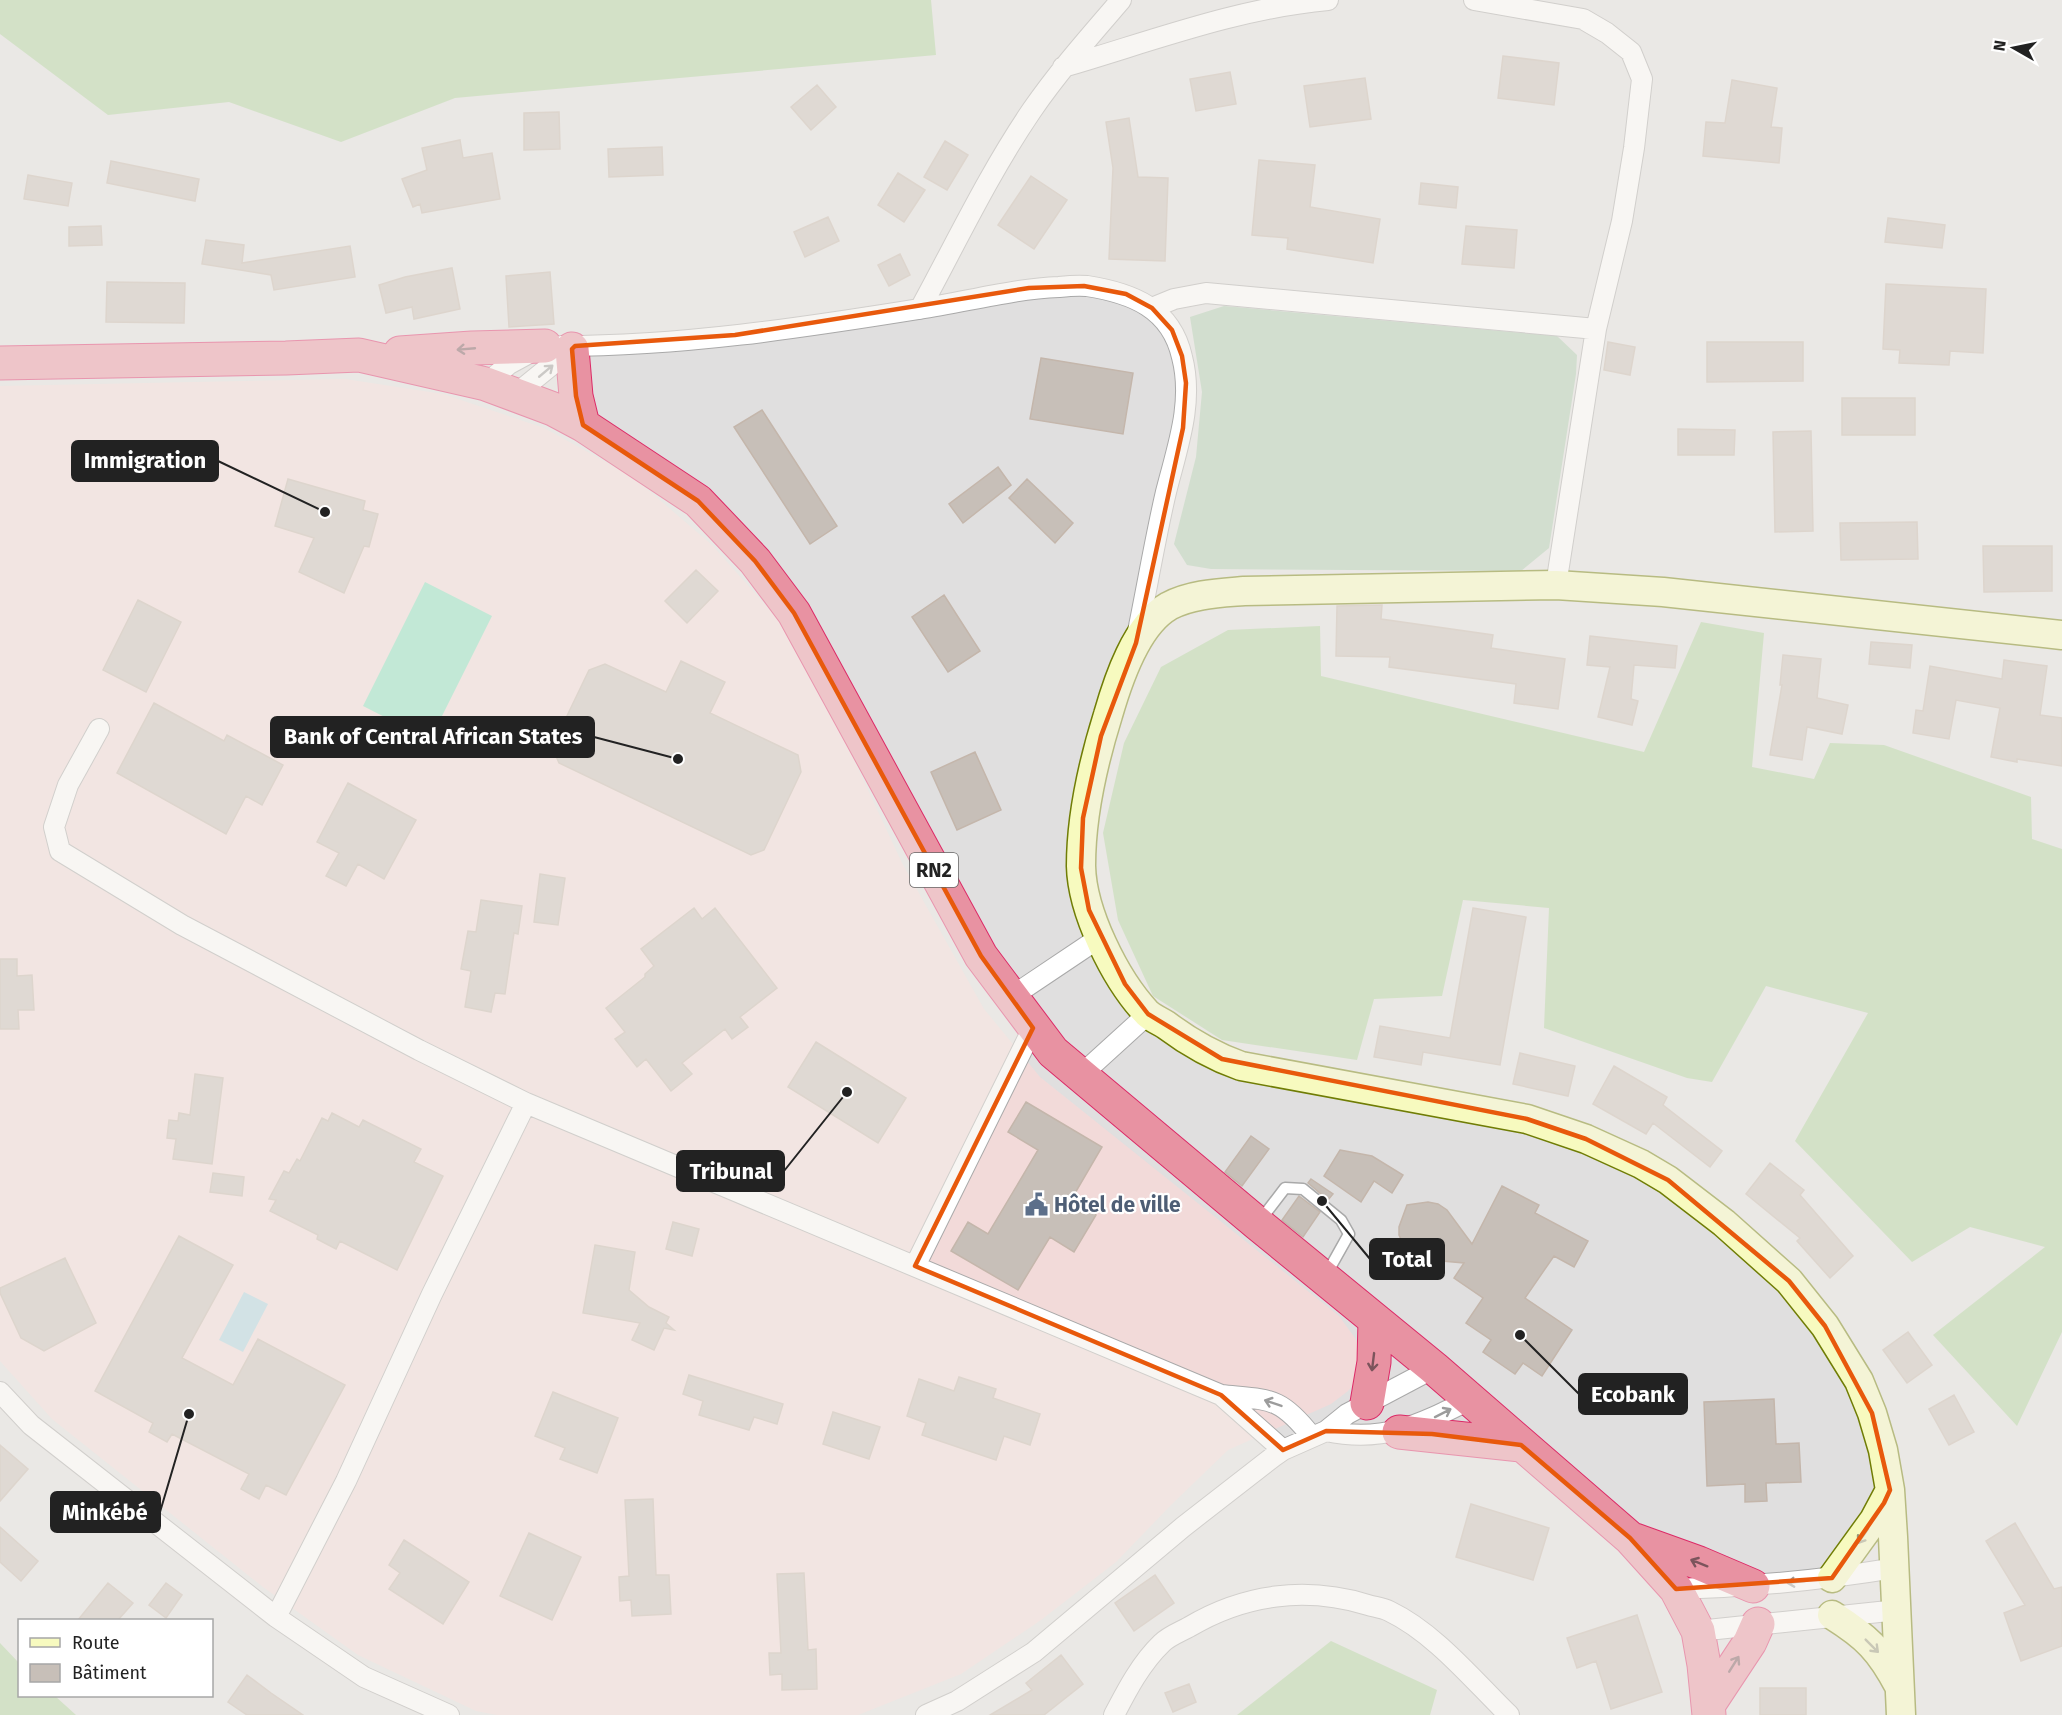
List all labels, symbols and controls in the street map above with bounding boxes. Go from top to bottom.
north arrow [1984,18,2044,78]
text: N [1989,39,2010,52]
one-way arrow [456,344,476,355]
one-way arrow [538,364,554,377]
callout: Immigration [72,441,218,481]
text: Immigration [84,447,206,474]
callout: Bank of Central African States [271,717,594,757]
text: Bank of Central African States [284,723,583,750]
road number: RN2 [910,853,958,887]
callout: Tribunal [677,1151,784,1191]
text: Tribunal [689,1158,773,1185]
public building icon: Hôtel de ville [1023,1192,1049,1218]
place label: Hôtel de ville [1054,1192,1181,1218]
callout: Total [1370,1239,1444,1279]
text: Total [1382,1246,1433,1273]
one-way arrow [1368,1351,1379,1371]
callout: Ecobank [1579,1374,1687,1414]
text: Ecobank [1591,1381,1676,1408]
one-way arrow [1264,1397,1283,1408]
one-way arrow [1434,1407,1452,1418]
callout: Minkébé [51,1492,160,1532]
text: Minkébé [62,1499,148,1526]
one-way arrow [1857,1527,1869,1543]
one-way arrow [1690,1557,1709,1568]
one-way arrow [1787,1577,1806,1588]
legend [18,1619,213,1697]
text: Route [72,1632,120,1654]
one-way arrow [1865,1639,1880,1653]
one-way arrow [1728,1656,1740,1673]
text: Bâtiment [72,1662,147,1684]

